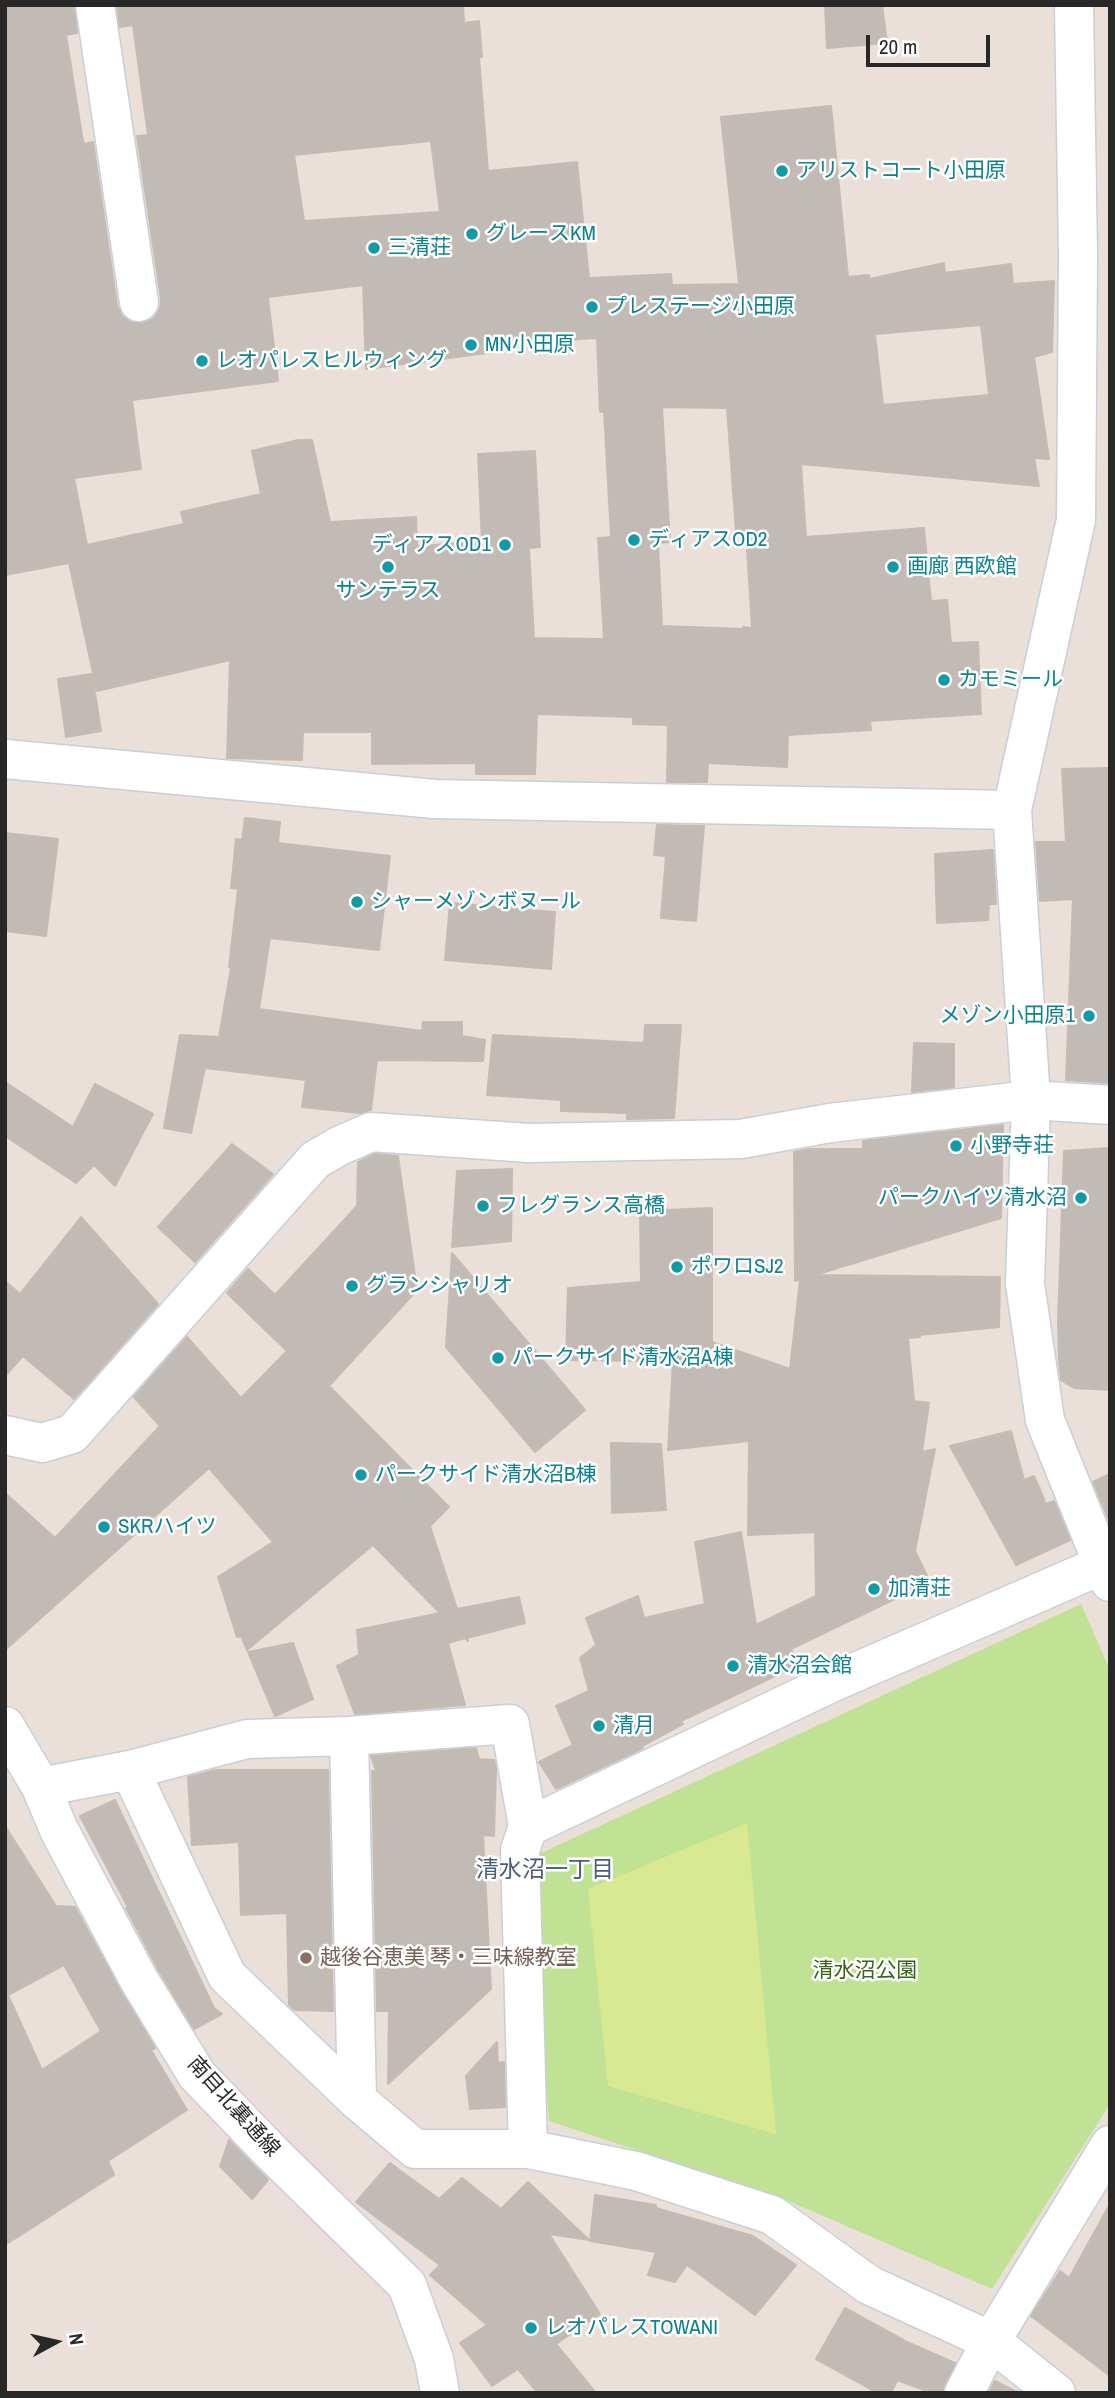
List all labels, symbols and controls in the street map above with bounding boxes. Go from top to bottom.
scale bar [870,21,994,65]
text: 20 m [879,32,917,61]
place label: アリストコート小田原 [796,158,1006,184]
marker: アリストコート小田原 [774,163,790,179]
place label: グレースKM [486,221,596,247]
marker: グレースKM [464,226,480,242]
place label: 三清荘 [388,235,451,261]
marker: 三清荘 [366,240,382,256]
place label: プレステージ小田原 [606,294,795,320]
marker: プレステージ小田原 [584,299,600,315]
place label: MN小田原 [485,332,575,358]
marker: MN小田原 [463,337,479,353]
place label: レオパレスヒルウィング [216,348,447,374]
marker: レオパレスヒルウィング [194,353,210,369]
place label: ディアスOD2 [648,527,767,553]
place label: ディアスOD1 [372,532,491,558]
marker: ディアスOD2 [626,532,642,548]
marker: ディアスOD1 [497,537,513,553]
place label: 画廊 西欧館 [907,554,1017,580]
marker: サンテラス [380,559,396,575]
marker: 画廊 西欧館 [885,559,901,575]
place label: サンテラス [336,578,440,604]
place label: カモミール [958,667,1063,693]
marker: カモミール [936,672,952,688]
place label: シャーメゾンボヌール [371,889,581,915]
marker: シャーメゾンボヌール [349,894,365,910]
place label: メゾン小田原1 [939,1003,1075,1029]
marker: メゾン小田原1 [1081,1008,1097,1024]
place label: 小野寺荘 [970,1133,1054,1159]
marker: 小野寺荘 [948,1138,964,1154]
place label: パークハイツ清水沼 [878,1185,1067,1211]
marker: パークハイツ清水沼 [1073,1190,1089,1206]
place label: フレグランス高橋 [497,1193,665,1219]
marker: フレグランス高橋 [475,1198,491,1214]
place label: ポワロSJ2 [691,1254,784,1280]
marker: ポワロSJ2 [669,1259,685,1275]
place label: グランシャリオ [366,1273,513,1299]
marker: グランシャリオ [344,1278,360,1294]
place label: パークサイド清水沼A棟 [512,1345,733,1371]
marker: パークサイド清水沼A棟 [490,1350,506,1366]
place label: パークサイド清水沼B棟 [375,1462,596,1488]
marker: パークサイド清水沼B棟 [353,1467,369,1483]
place label: SKRハイツ [118,1514,216,1540]
marker: SKRハイツ [96,1519,112,1535]
place label: 加清荘 [888,1576,951,1602]
marker: 加清荘 [866,1581,882,1597]
place label: 清水沼会館 [747,1653,852,1679]
marker: 清水沼会館 [725,1658,741,1674]
place label: 清月 [613,1713,655,1739]
marker: 清月 [591,1718,607,1734]
district label: 清水沼一丁目 [476,1857,614,1885]
place label: 越後谷恵美 琴・三味線教室 [320,1945,577,1971]
marker: 越後谷恵美 琴・三味線教室 [298,1950,314,1966]
park label: 清水沼公園 [813,1958,917,1984]
street label: 南目北裏通線 [181,2052,285,2162]
north arrow [21,2307,91,2377]
place label: レオパレスTOWANI [545,2315,718,2341]
marker: レオパレスTOWANI [523,2320,539,2336]
text: N [63,2332,90,2346]

